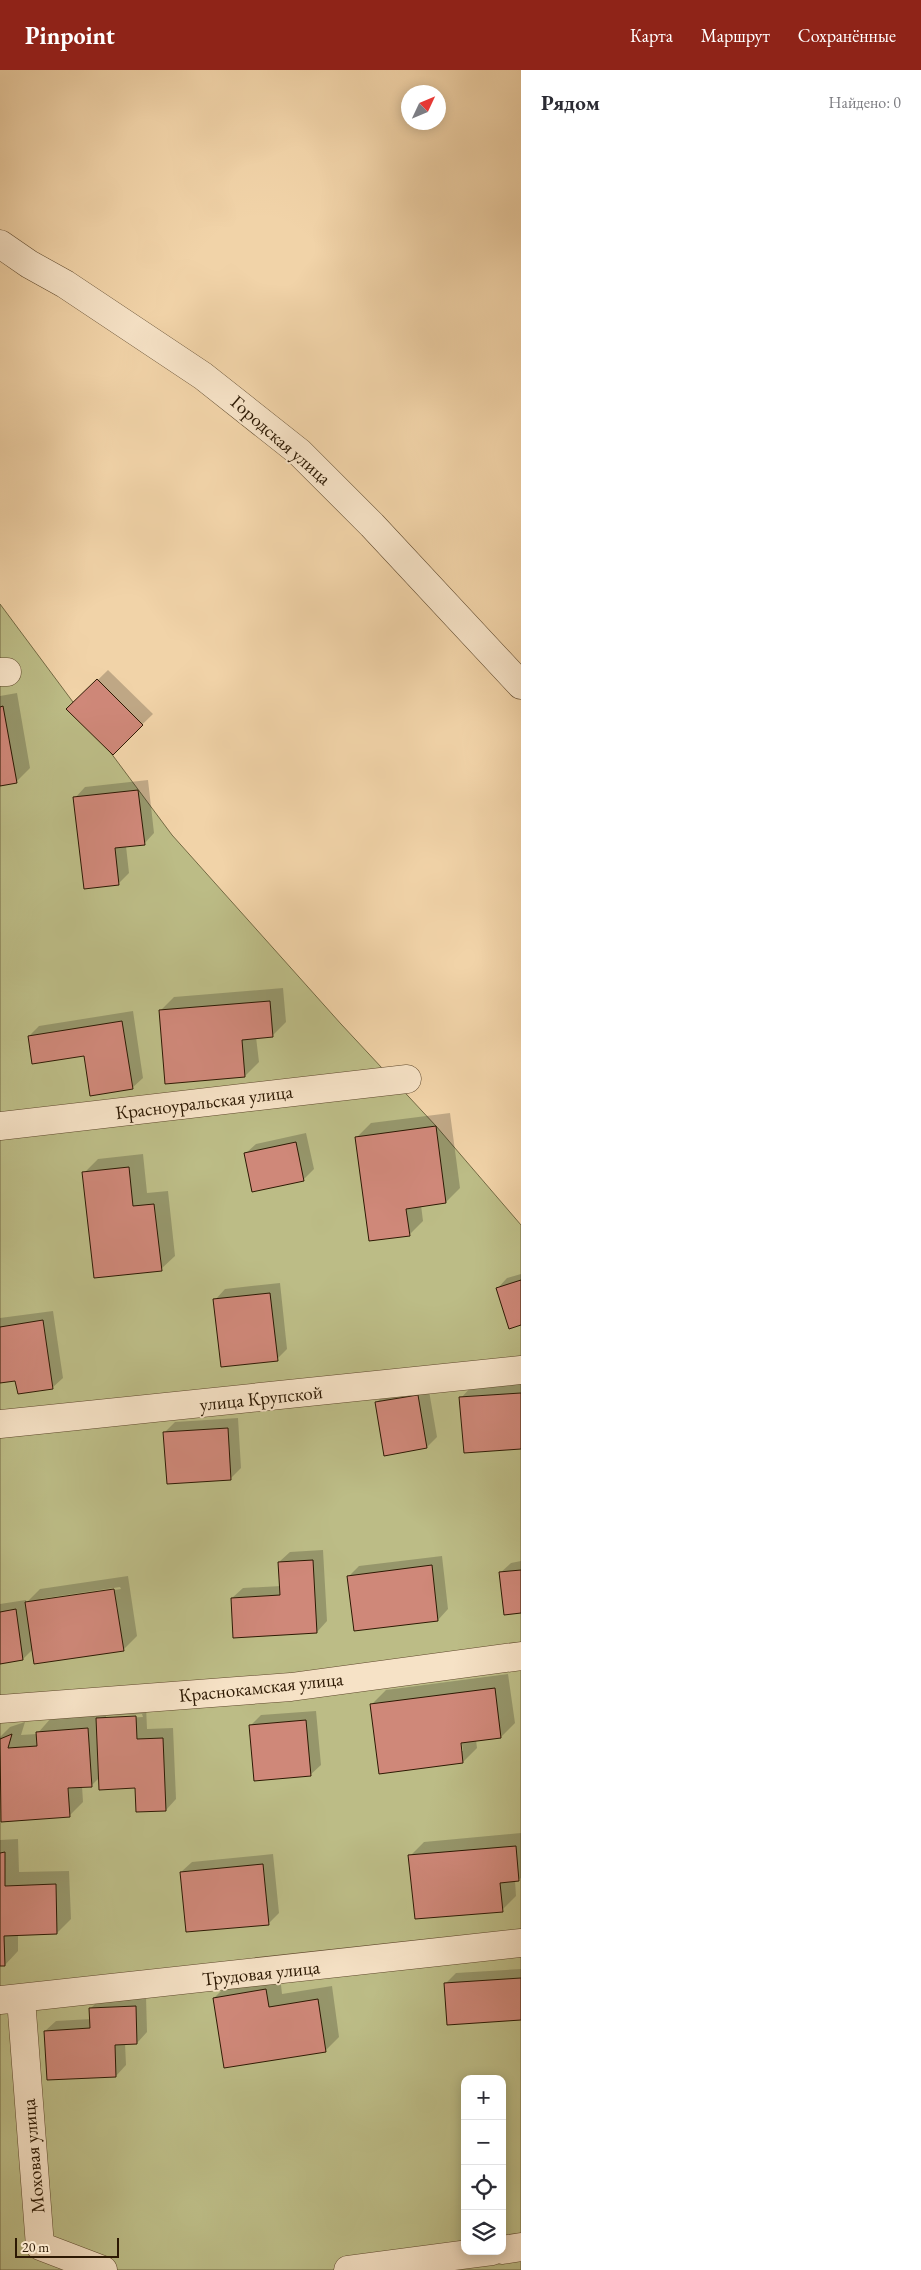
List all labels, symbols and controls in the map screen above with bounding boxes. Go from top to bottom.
text: Pinpoint [25,20,115,51]
text: Карта [630,24,673,47]
text: Маршрут [701,24,770,47]
text: Сохранённые [798,24,896,47]
north arrow [401,85,446,130]
text: Рядом [541,89,600,116]
text: Найдено: 0 [829,92,901,113]
street label: Городская улица [225,389,337,491]
street label: Красноуральская улица [114,1079,295,1125]
street label: улица Крупской [198,1379,324,1417]
street label: Краснокамская улица [178,1666,345,1708]
street label: Трудовая улица [201,1954,322,1992]
map controls [461,2075,506,2255]
button: + [461,2075,506,2120]
street label: Моховая улица [16,2097,50,2214]
button: − [461,2120,506,2165]
button: locate [461,2165,506,2210]
button: layers [461,2210,506,2255]
scale bar [15,2235,119,2258]
text: 20 m [22,2238,49,2256]

